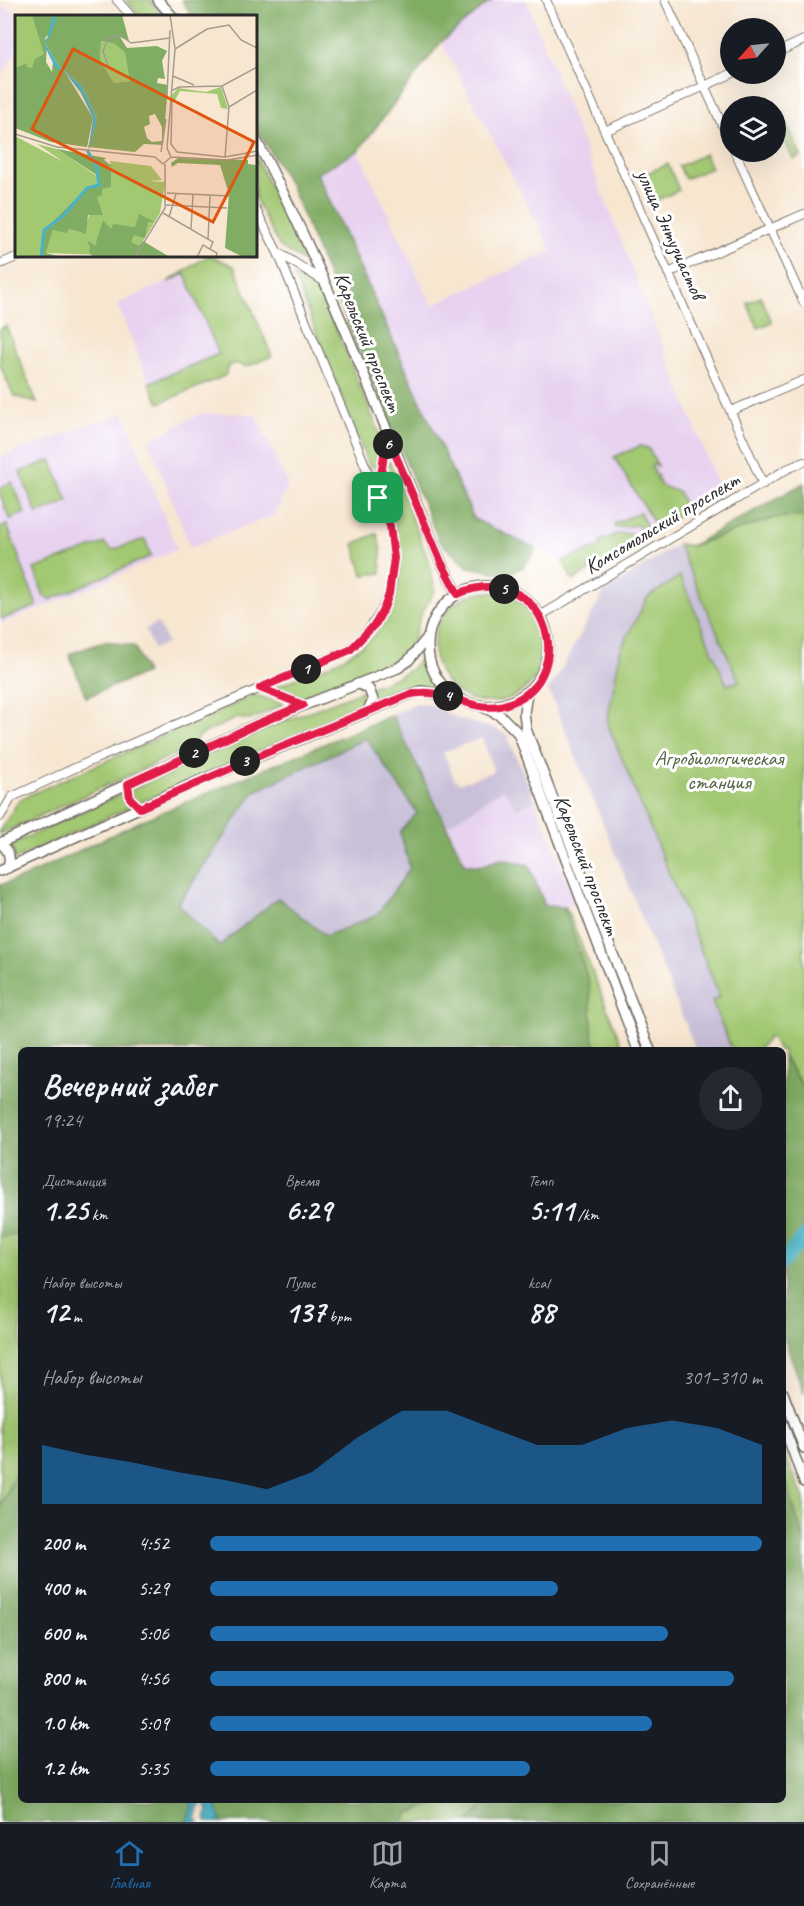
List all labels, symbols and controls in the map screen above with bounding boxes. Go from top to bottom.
inset map [15,15,256,256]
north arrow [720,18,786,84]
map controls [720,18,786,162]
button: layers [720,96,786,162]
street label: улица Энтузиастов [630,163,713,306]
street label: Карельский проспект [328,268,408,417]
pin: 6 [373,429,403,459]
text: 6 [384,434,392,454]
street label: Комсомольский проспект [580,466,745,580]
pin [352,472,403,523]
icon: arrive [361,481,394,514]
pin: 5 [489,574,519,604]
text: 5 [501,579,507,599]
pin: 1 [291,654,321,684]
text: 1 [302,659,310,679]
pin: 4 [433,681,463,711]
text: 4 [444,686,452,706]
pin: 2 [179,738,209,768]
text: 2 [190,743,198,763]
park label: Агробиологическая станция [655,745,785,795]
pin: 3 [230,746,260,776]
text: 3 [241,751,249,771]
street label: Карельский проспект [548,791,626,940]
text: Вечерний забег [42,1064,215,1106]
button: share [699,1067,762,1130]
text: 19:24 [42,1108,82,1133]
text: Дистанция [42,1171,106,1191]
text: Время [285,1171,319,1191]
text: Темп [528,1171,554,1191]
text: 1.25 [42,1191,88,1229]
text: 6:29 [285,1191,332,1229]
text: 5:11 [528,1191,574,1229]
text: km [88,1205,107,1225]
text: /km [574,1205,599,1225]
text: Набор высоты [42,1273,121,1293]
text: Пульс [285,1273,316,1293]
text: kcal [528,1273,549,1293]
text: 12 [42,1293,69,1331]
text: 137 [285,1293,325,1331]
text: 88 [528,1293,555,1331]
text: m [69,1307,82,1327]
text: bpm [325,1307,351,1327]
text: Набор высоты [42,1365,141,1390]
text: 301–310 m [683,1365,762,1390]
text: 200 m [42,1531,85,1556]
text: 4:52 [138,1531,169,1556]
text: 400 m [42,1576,85,1601]
text: 5:29 [138,1576,169,1601]
text: 600 m [42,1621,86,1646]
text: 5:06 [138,1621,169,1646]
text: 800 m [42,1666,85,1691]
text: 4:56 [138,1666,169,1691]
text: 1.0 km [42,1711,89,1736]
text: 5:09 [138,1711,169,1736]
text: 1.2 km [42,1756,89,1781]
text: 5:35 [138,1756,169,1781]
tab: Главная [110,1837,150,1893]
tab: Карта [369,1837,406,1893]
tab: Сохранённые [625,1837,694,1893]

